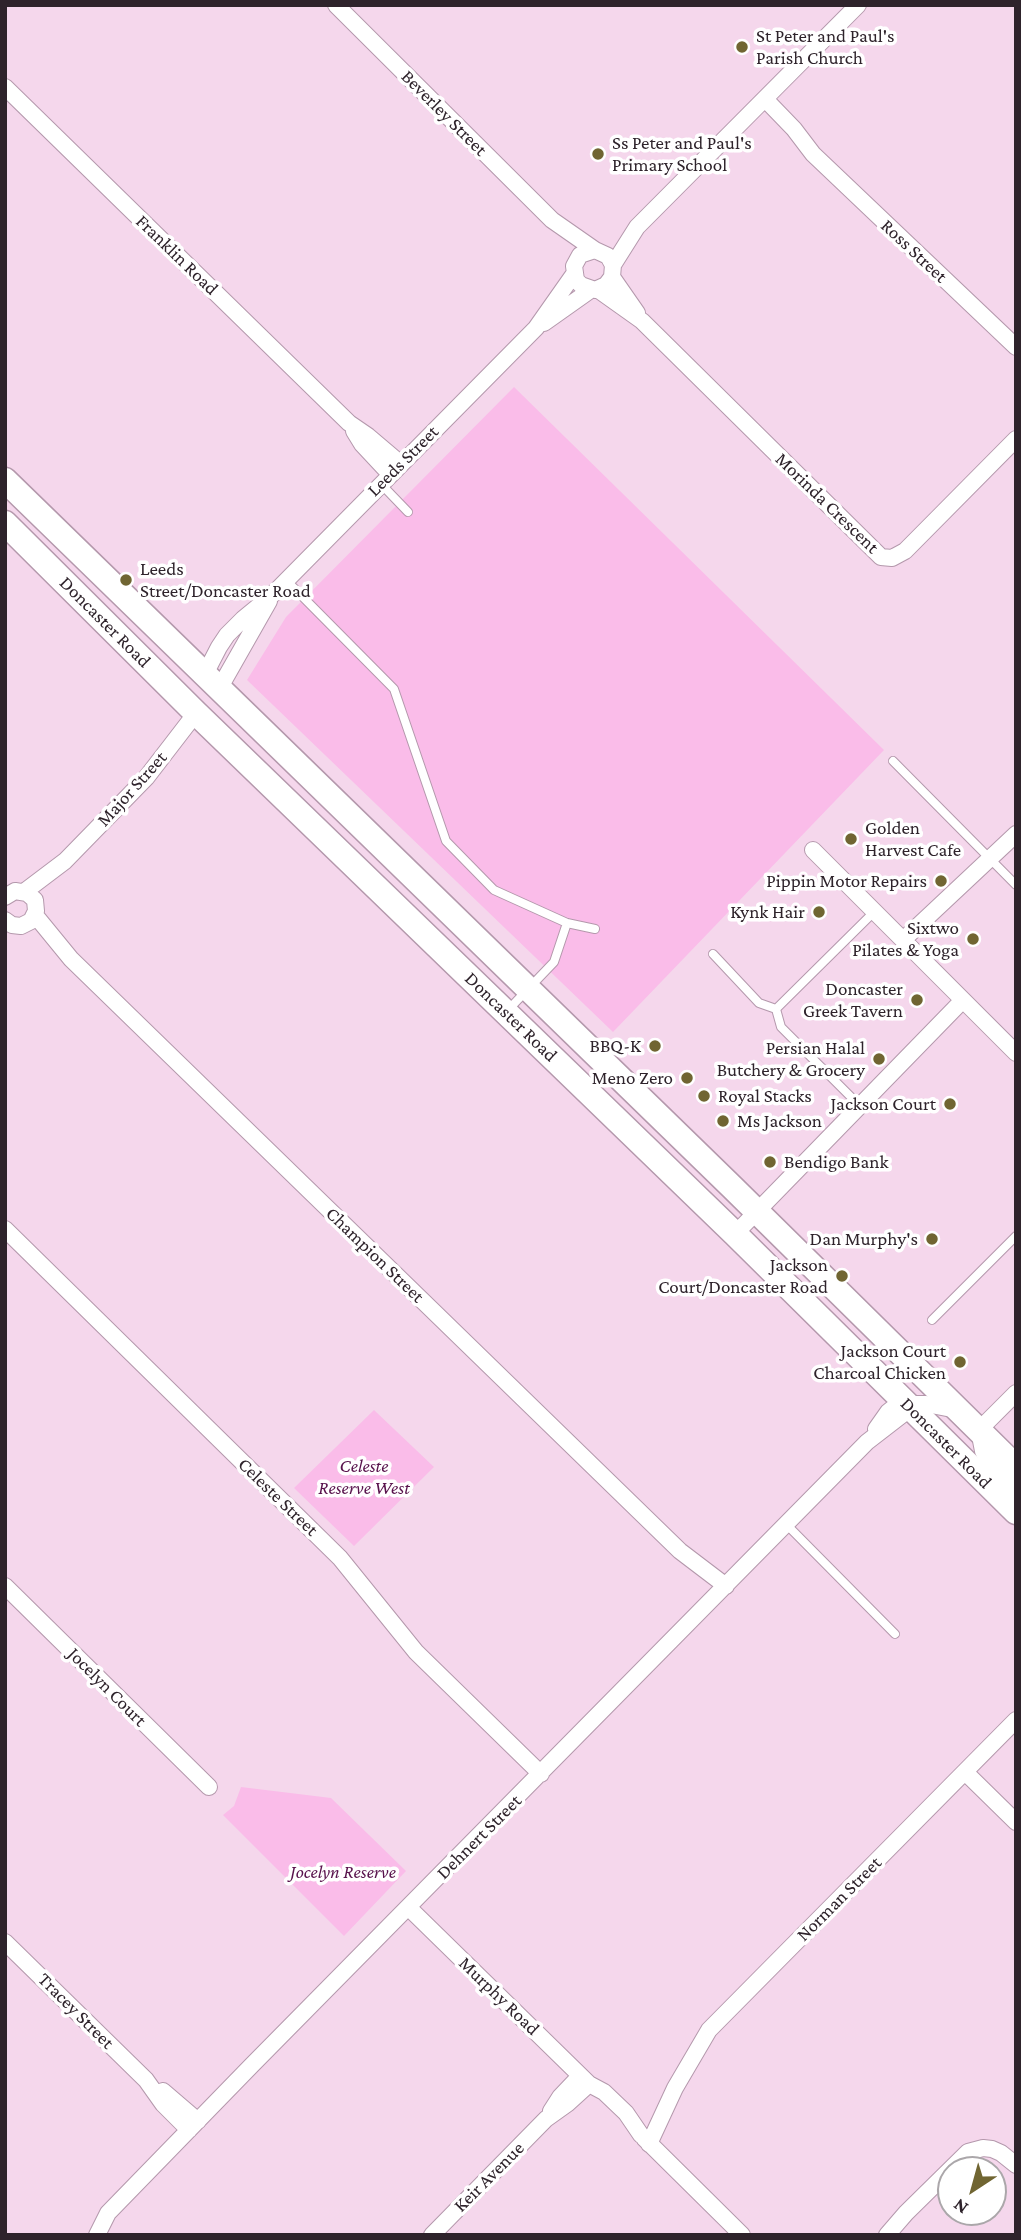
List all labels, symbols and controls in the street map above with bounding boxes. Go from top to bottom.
place label: St Peter and Paul's Parish Church [756,25,895,69]
marker: St Peter and Paul's Parish Church [734,39,750,55]
street label: Beverley Street [396,65,492,161]
place label: Ss Peter and Paul's Primary School [612,132,752,176]
marker: Ss Peter and Paul's Primary School [590,146,606,162]
street label: Franklin Road [131,210,223,300]
street label: Ross Street [876,214,952,288]
street label: Leeds Street [363,421,443,501]
street label: Morinda Crescent [770,448,884,558]
place label: Leeds Street/Doncaster Road [140,558,311,602]
street label: Doncaster Road [55,572,155,672]
marker: Leeds Street/Doncaster Road [118,572,134,588]
street label: Major Street [92,747,172,831]
place label: Golden Harvest Cafe [865,817,961,861]
marker: Golden Harvest Cafe [843,831,859,847]
place label: Pippin Motor Repairs [766,870,927,892]
marker: Pippin Motor Repairs [933,873,949,889]
place label: Kynk Hair [730,901,805,923]
marker: Kynk Hair [811,904,827,920]
place label: Sixtwo Pilates & Yoga [852,917,959,961]
marker: Sixtwo Pilates & Yoga [965,931,981,947]
street label: Doncaster Road [460,967,562,1067]
place label: Doncaster Greek Tavern [803,978,903,1022]
marker: Doncaster Greek Tavern [909,992,925,1008]
place label: BBQ-K [590,1035,641,1057]
place label: Persian Halal Butchery & Grocery [717,1037,865,1081]
marker: BBQ-K [647,1038,663,1054]
marker: Persian Halal Butchery & Grocery [871,1051,887,1067]
place label: Meno Zero [592,1067,673,1089]
marker: Meno Zero [679,1070,695,1086]
place label: Royal Stacks [718,1085,812,1107]
marker: Royal Stacks [696,1088,712,1104]
place label: Jackson Court [830,1093,936,1115]
marker: Jackson Court [942,1096,958,1112]
place label: Ms Jackson [737,1110,822,1132]
marker: Ms Jackson [715,1113,731,1129]
place label: Bendigo Bank [784,1151,888,1173]
marker: Bendigo Bank [762,1154,778,1170]
street label: Champion Street [321,1202,429,1308]
place label: Dan Murphy's [809,1228,918,1250]
marker: Dan Murphy's [924,1231,940,1247]
place label: Jackson Court/Doncaster Road [658,1254,828,1298]
marker: Jackson Court/Doncaster Road [834,1268,850,1284]
place label: Jackson Court Charcoal Chicken [813,1340,946,1384]
marker: Jackson Court Charcoal Chicken [952,1354,968,1370]
street label: Doncaster Road [896,1393,996,1493]
street label: Celeste Street [233,1453,323,1541]
park label: Celeste Reserve West [318,1455,410,1499]
street label: Jocelyn Court [63,1643,151,1731]
street label: Dehnert Street [432,1790,526,1884]
street label: Norman Street [792,1852,886,1946]
park label: Jocelyn Reserve [290,1861,396,1883]
street label: Murphy Road [454,1952,544,2040]
street label: Tracey Street [33,1968,119,2054]
street label: Keir Avenue [449,2137,529,2217]
north arrow [937,2156,1007,2226]
text: N [949,2194,972,2219]

